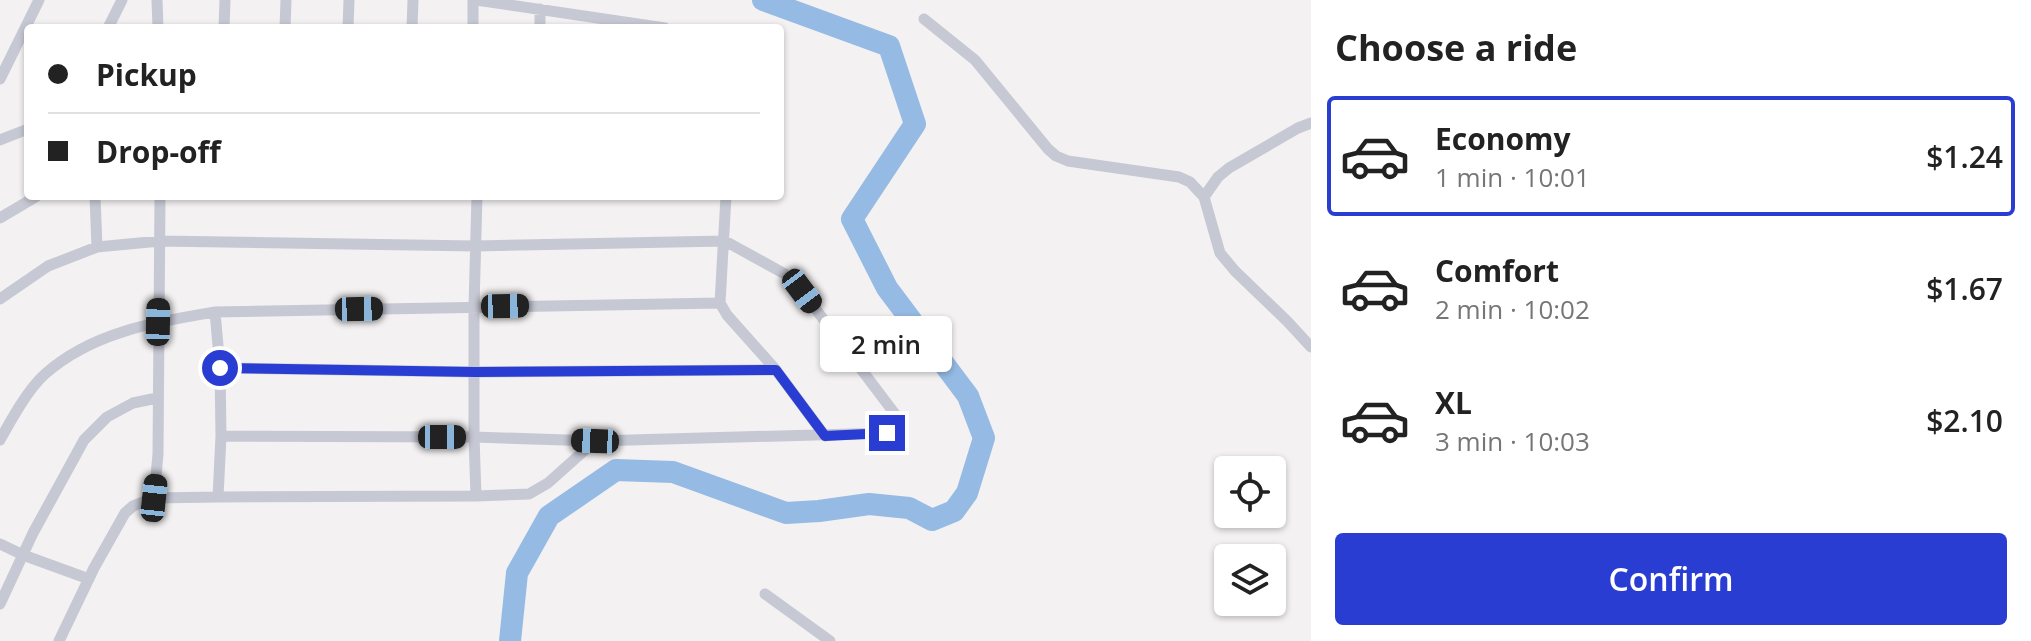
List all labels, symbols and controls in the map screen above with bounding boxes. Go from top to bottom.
text: Choose a ride [1335,23,1577,72]
text: Pickup [96,54,197,95]
text: Economy [1435,118,1571,159]
icon: car [1339,120,1411,192]
text: Drop-off [96,131,221,172]
text: $1.24 [1926,136,2003,177]
text: 1 min · 10:01 [1435,159,1590,195]
text: Comfort [1435,250,1559,291]
icon: car [1339,252,1411,324]
car [778,265,826,317]
text: $1.67 [1926,268,2003,309]
text: 2 min · 10:02 [1435,291,1590,327]
car [481,294,529,318]
car [335,297,383,321]
car [146,298,170,346]
callout: 2 min [821,317,953,373]
text: 2 min [851,326,921,362]
route start [202,350,238,386]
text: XL [1435,382,1472,423]
icon: car [1339,384,1411,456]
text: $2.10 [1926,400,2003,441]
route end [869,415,905,451]
text: 3 min · 10:03 [1435,423,1590,459]
car [418,425,466,449]
car [571,428,619,454]
map controls [1214,456,1286,616]
button: locate [1214,456,1286,528]
car [140,473,168,523]
button: Confirm [1335,533,2007,625]
button: layers [1214,544,1286,616]

